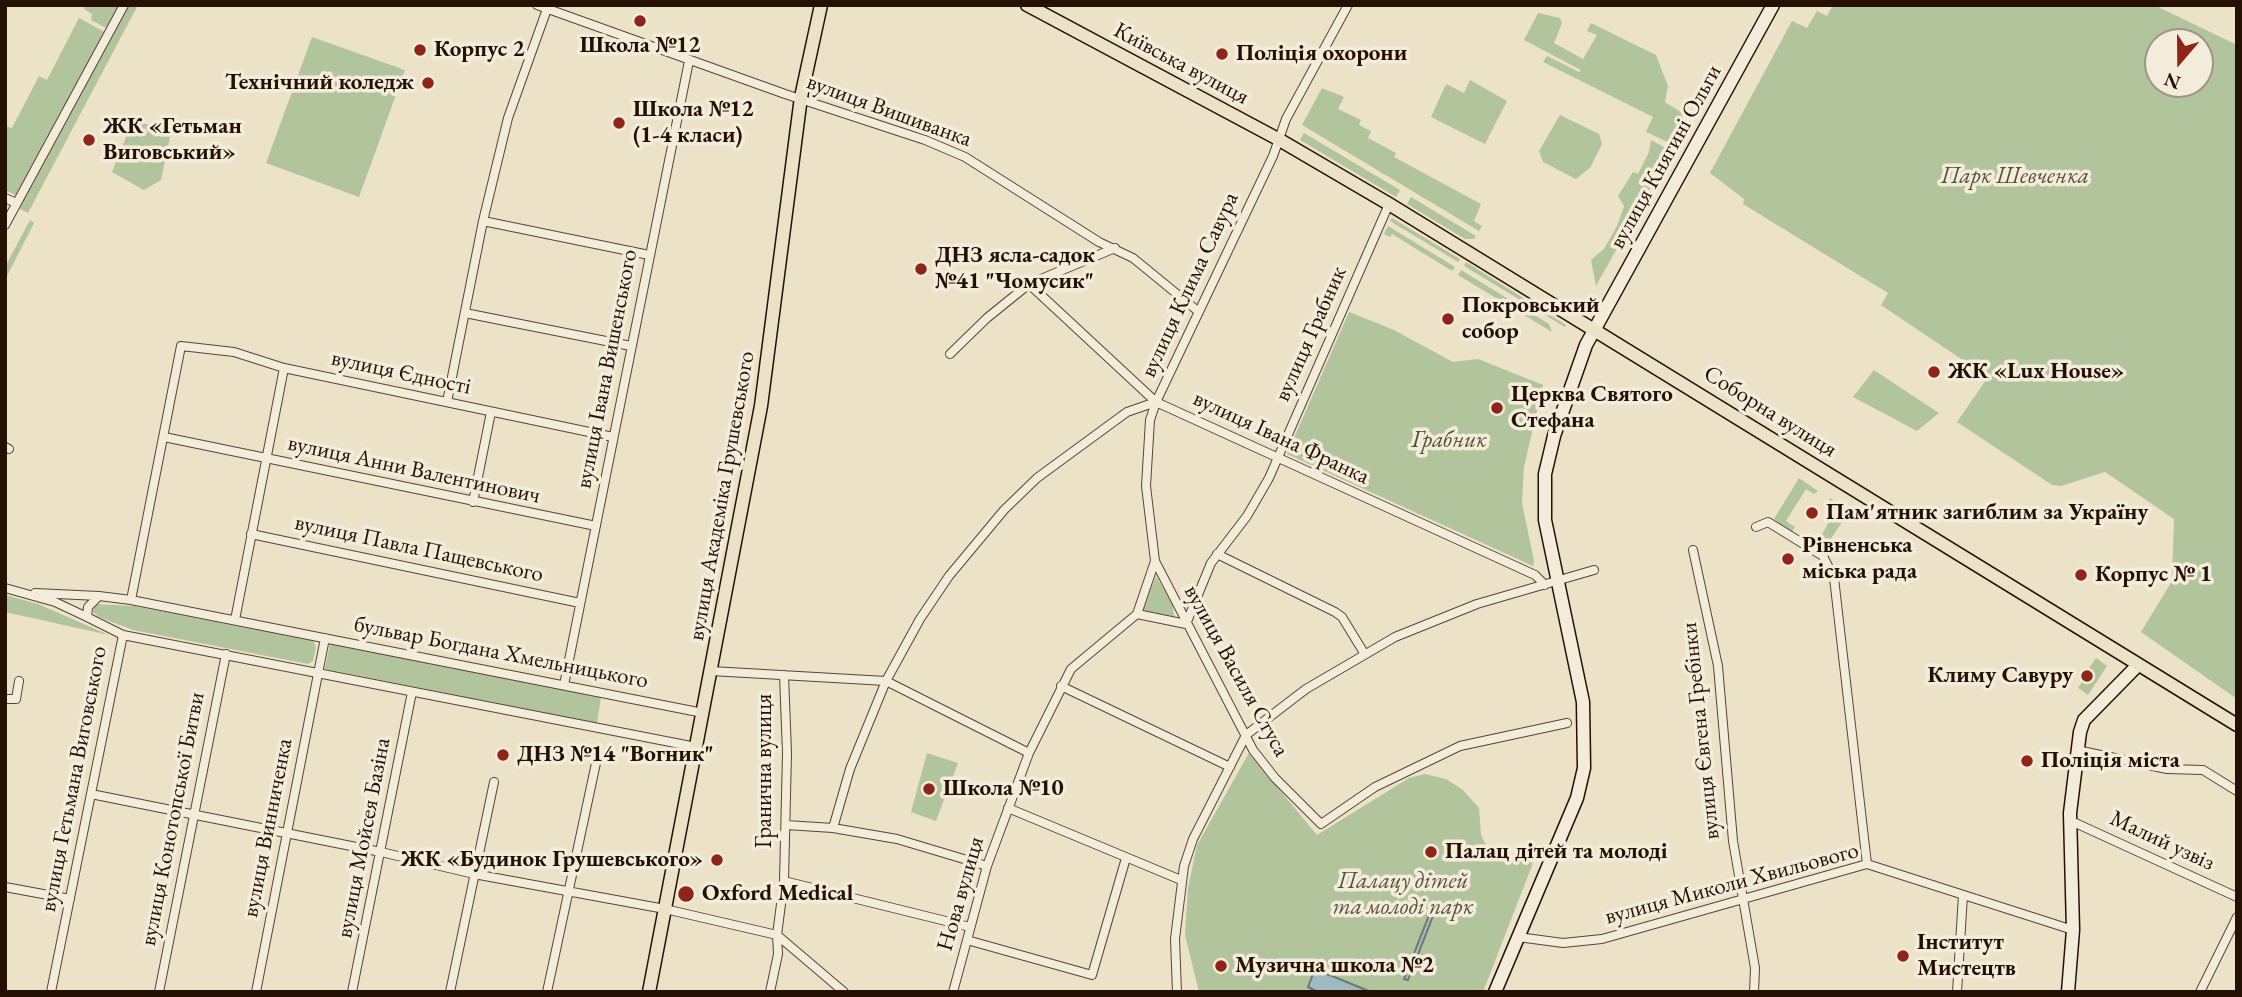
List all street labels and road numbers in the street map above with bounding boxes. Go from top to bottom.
street label: Київська вулиця [1109,17,1253,111]
street label: вулиця Княгині Ольги [1604,60,1728,254]
street label: вулиця Вишиванка [803,68,975,154]
street label: вулиця Клима Савура [1135,188,1245,382]
street label: вулиця Івана Вишенського [570,247,644,491]
street label: вулиця Грабник [1269,262,1353,406]
street label: вулиця Єдності [329,345,473,401]
street label: вулиця Академіка Грушевського [683,349,761,643]
street label: Соборна вулиця [1698,360,1842,464]
street label: вулиця Івана Франка [1188,385,1374,491]
street label: вулиця Анни Валентинович [285,430,543,510]
street label: вулиця Павла Пащевського [292,509,546,589]
street label: вулиця Василя Стуса [1177,580,1295,762]
street label: бульвар Богдана Хмельницького [352,611,650,695]
street label: вулиця Євгена Гребінки [1676,621,1726,841]
street label: вулиця Гетьмана Виговського [35,644,113,914]
street label: вулиця Конотопської Битви [135,690,211,948]
street label: Гранична вулиця [751,694,779,848]
street label: вулиця Винниченка [237,736,299,920]
street label: вулиця Мойсея Базіна [331,736,397,940]
street label: Малий узвіз [2105,805,2219,877]
street label: Нова вулиця [932,834,990,954]
street label: вулиця Миколи Хвильового [1602,837,1862,931]

